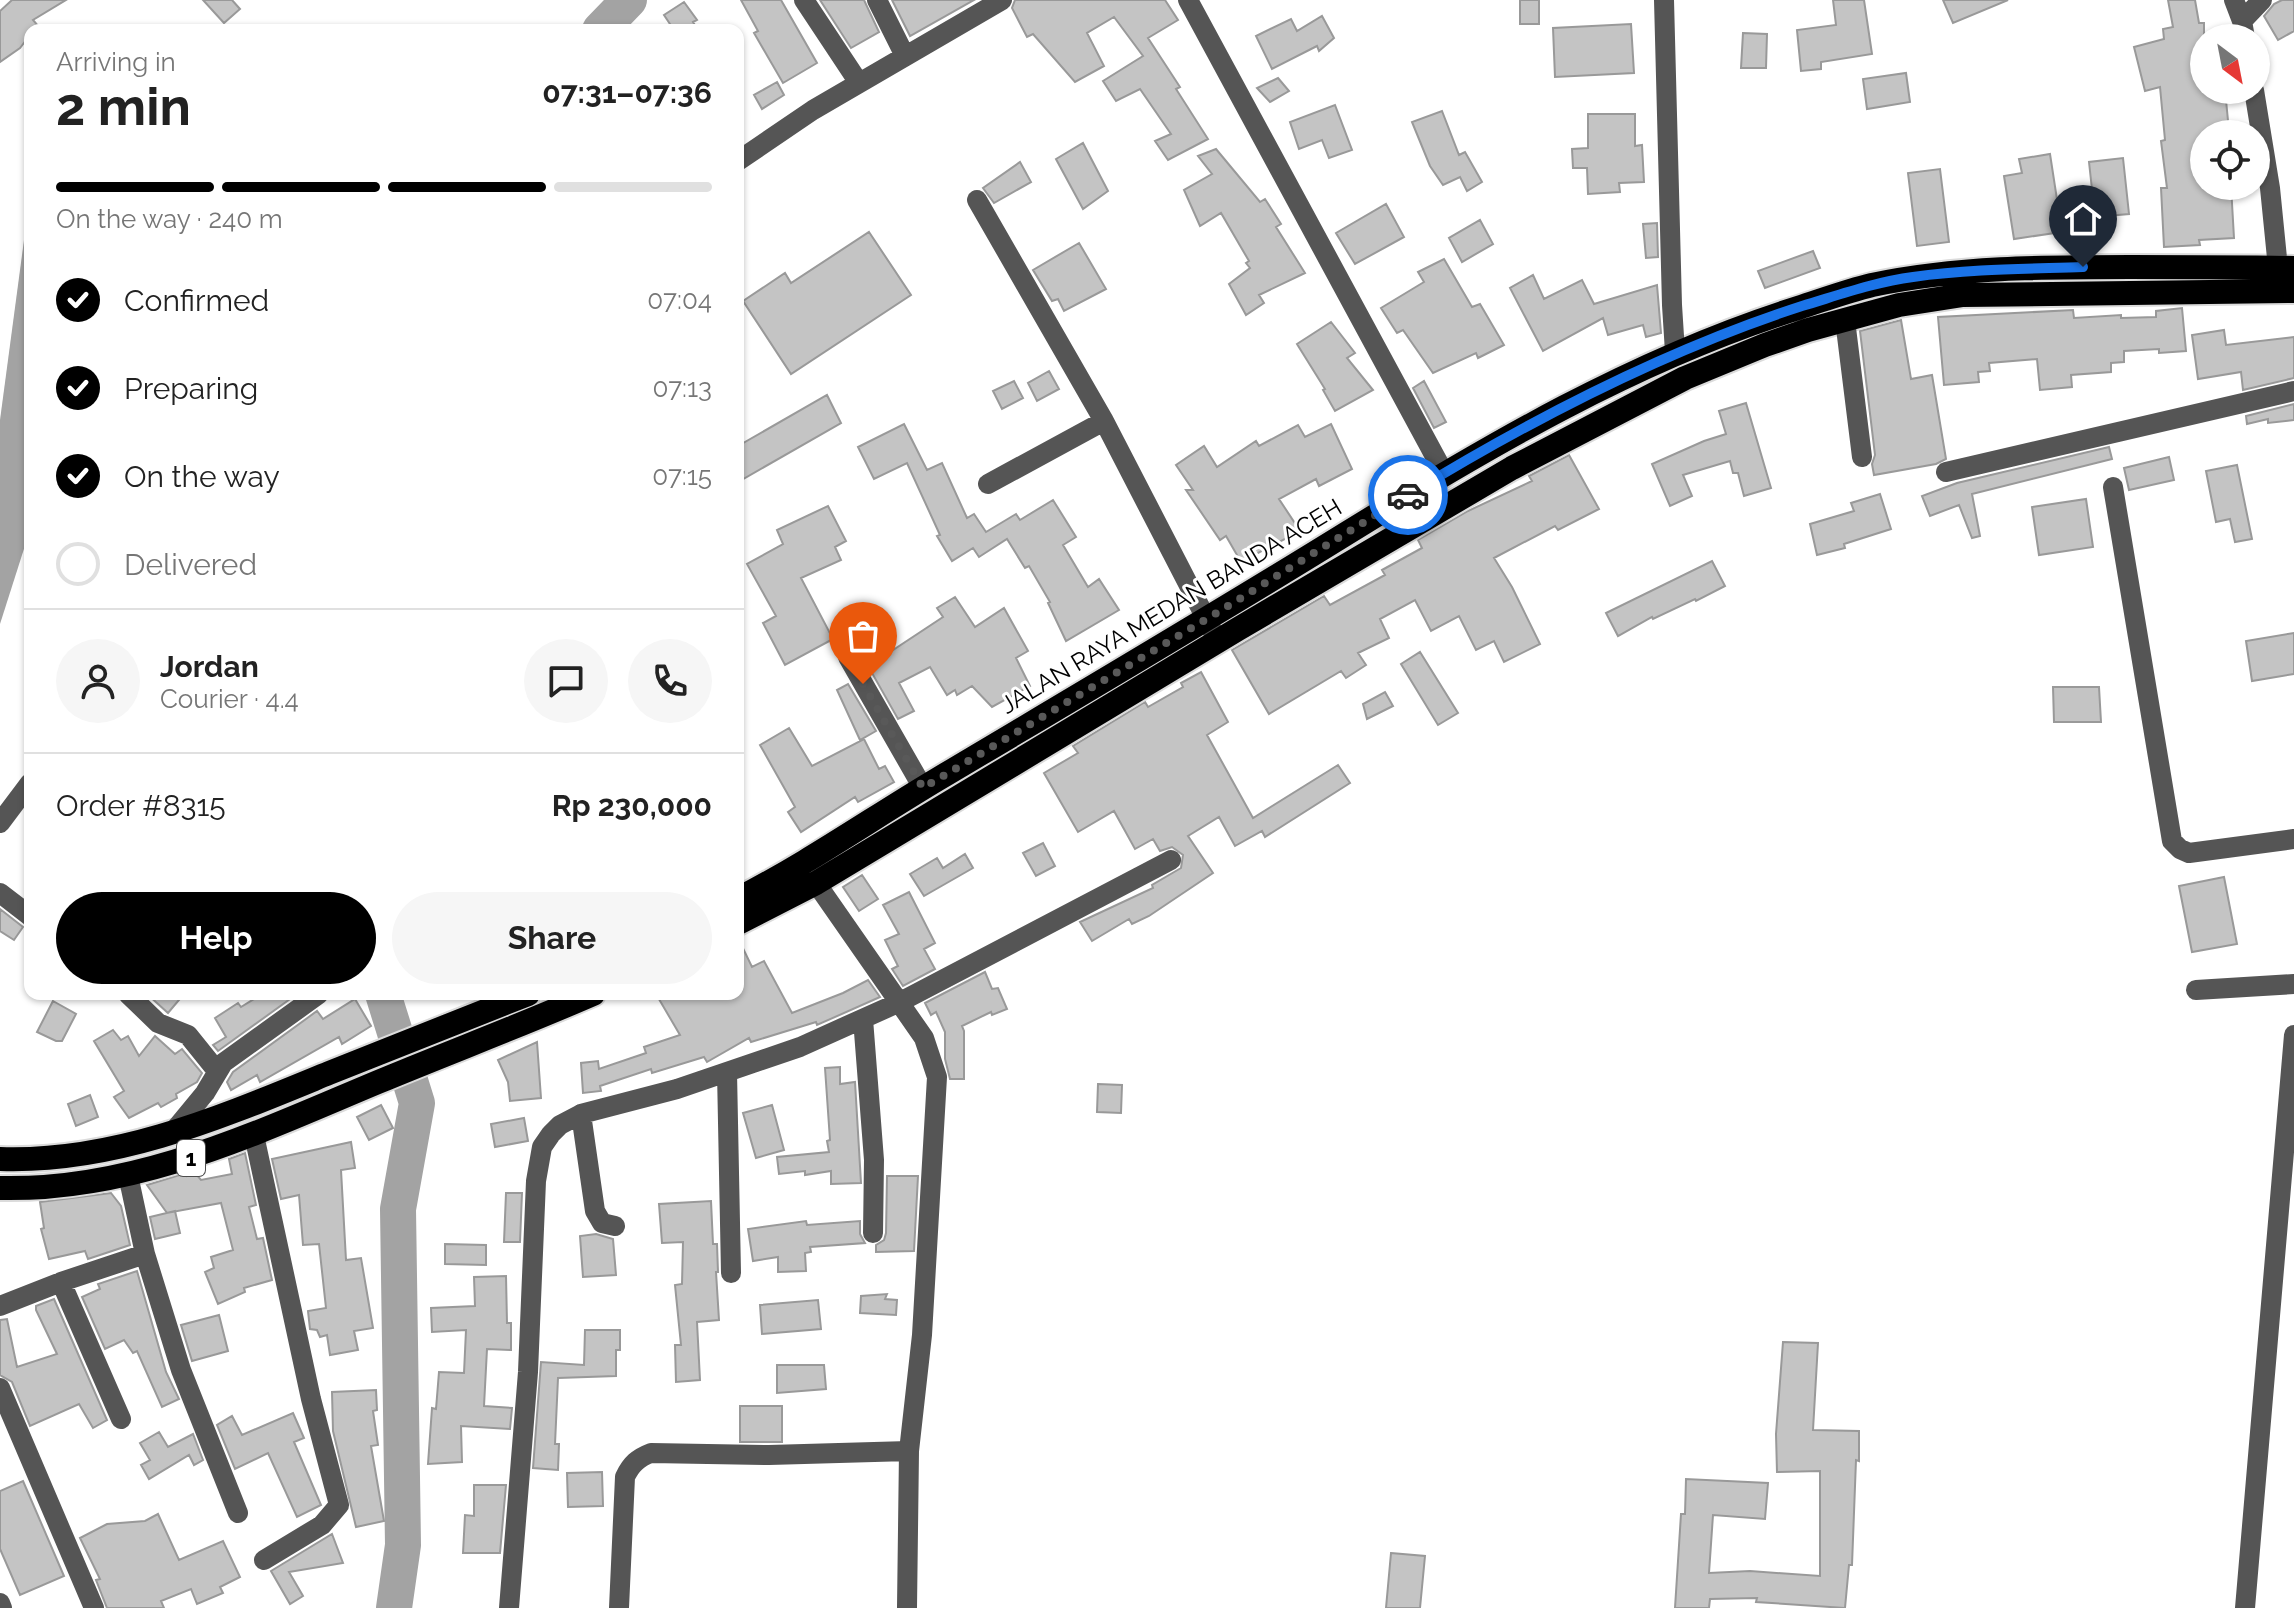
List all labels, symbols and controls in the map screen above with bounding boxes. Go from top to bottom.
north arrow [2190,24,2270,104]
map controls [2190,24,2270,200]
text: Arriving in [56,47,176,77]
text: 07:31–07:36 [542,75,712,110]
text: 2 min [56,76,191,137]
button: locate [2190,120,2270,200]
pin [2049,185,2117,267]
icon: home [2061,197,2105,241]
text: On the way · 240 m [56,204,283,234]
icon: check [56,278,100,322]
text: Confirmed [124,283,269,318]
text: 07:04 [647,285,712,315]
icon: check [56,366,100,410]
text: Preparing [124,371,258,406]
text: 07:13 [652,373,712,403]
icon: check [56,454,100,498]
courier [1368,455,1448,535]
text: On the way [124,459,280,494]
text: 07:15 [652,461,712,491]
icon: car [1386,473,1430,517]
street label: JALAN RAYA MEDAN BANDA ACEH [995,492,1347,720]
text: Delivered [124,547,257,582]
pin [829,602,897,684]
icon: bag [841,614,885,658]
button: person [56,639,140,723]
button: chat [524,639,608,723]
button: phone [628,639,712,723]
text: Jordan [160,649,259,684]
text: Courier · 4.4 [160,684,299,714]
text: Order #8315 [56,788,226,823]
text: Rp 230,000 [552,788,712,823]
button: Help [56,892,376,984]
button: Share [392,892,712,984]
road number: 1 [177,1140,205,1176]

